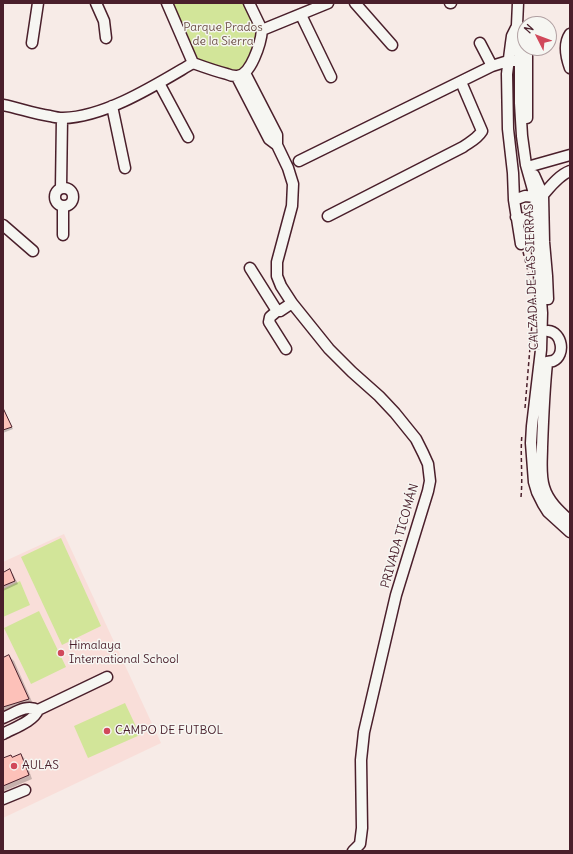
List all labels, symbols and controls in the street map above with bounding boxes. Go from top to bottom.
north arrow [517,16,557,56]
park label: Parque Prados de la Sierra [183,21,263,49]
text: N [521,21,537,36]
street label: CALZADA DE LAS SIERRAS [522,204,542,350]
street label: PRIVADA TICOMÁN [378,482,422,590]
place label: Himalaya International School [69,639,179,667]
marker: Himalaya International School [56,648,66,658]
place label: CAMPO DE FUTBOL [115,724,223,738]
marker: CAMPO DE FUTBOL [102,726,112,736]
place label: AULAS [22,759,59,773]
marker: AULAS [9,761,19,771]

